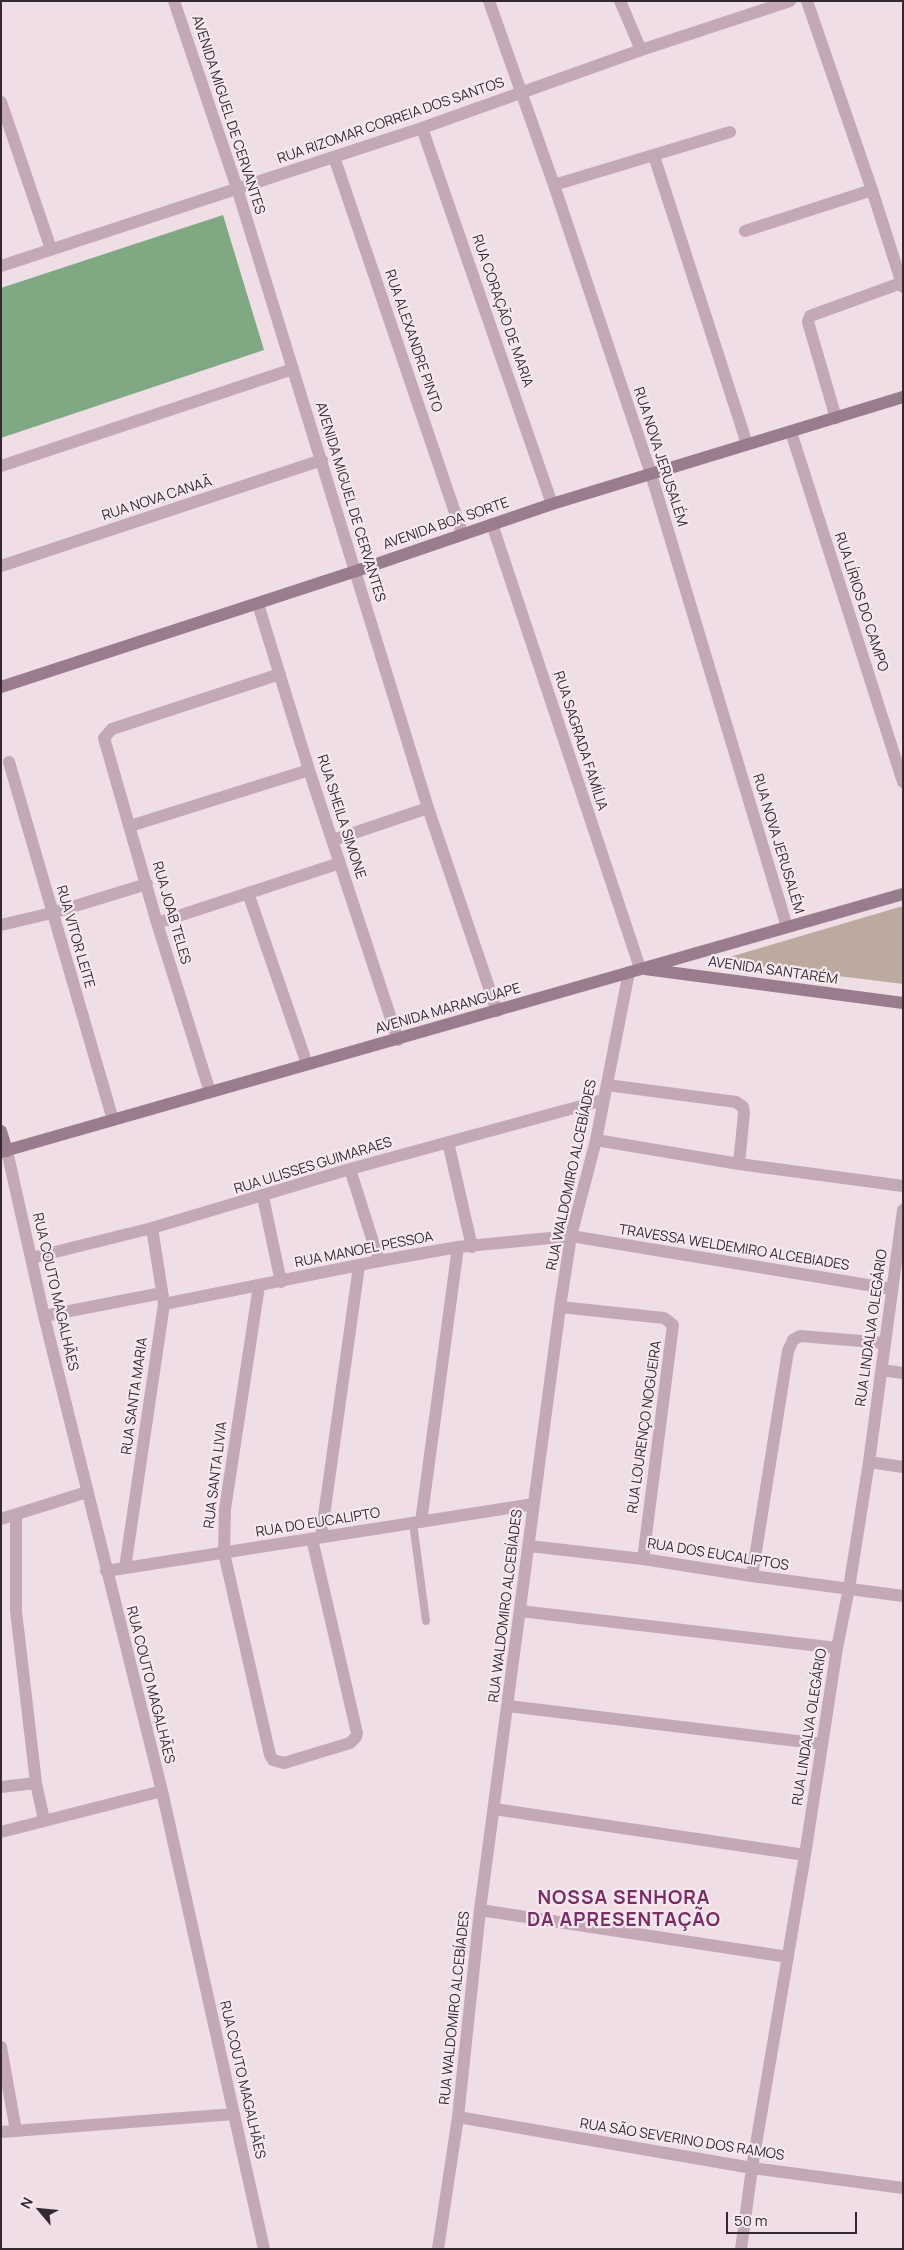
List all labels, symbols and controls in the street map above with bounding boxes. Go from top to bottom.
street label: AVENIDA MIGUEL DE CERVANTES [188,13,268,217]
street label: RUA RIZOMAR CORREIA DOS SANTOS [275,74,507,168]
street label: RUA CORAÇÃO DE MARIA [468,232,536,390]
street label: RUA ALEXANDRE PINTO [381,268,445,414]
street label: RUA NOVA JERUSALÉM [630,385,690,529]
street label: AVENIDA MIGUEL DE CERVANTES [312,400,388,604]
street label: RUA NOVA CANAÃ [100,473,214,525]
street label: AVENIDA BOA SORTE [381,495,511,553]
street label: RUA LÍRIOS DO CAMPO [831,530,891,674]
street label: RUA SAGRADA FAMÍLIA [550,669,610,813]
street label: RUA SHEILA SIMONE [313,753,369,881]
street label: RUA NOVA JERUSALÉM [749,772,807,916]
street label: RUA JOAB TELES [148,860,194,966]
street label: RUA VITOR LEITE [52,884,98,990]
street label: AVENIDA SANTARÉM [707,954,839,988]
street label: AVENIDA MARANGUAPE [373,980,523,1038]
street label: RUA WALDOMIRO ALCEBÍADES [544,1078,600,1272]
street label: RUA ULISSES GUIMARAES [232,1134,394,1198]
street label: RUA COUTO MAGALHÃES [29,1211,81,1373]
street label: TRAVESSA WELDEMIRO ALCEBIADES [618,1221,850,1275]
street label: RUA MANOEL PESSOA [293,1228,435,1272]
street label: RUA LINDALVA OLEGÁRIO [853,1248,891,1408]
street label: RUA SANTA MARIA [118,1336,152,1456]
street label: RUA LOURENÇO NOGUEIRA [625,1339,665,1515]
street label: RUA SANTA LIVIA [201,1421,231,1529]
street label: RUA DO EUCALIPTO [254,1505,382,1541]
street label: RUA WALDOMIRO ALCEBÍADES [486,1508,526,1704]
street label: RUA DOS EUCALIPTOS [646,1535,790,1575]
street label: RUA COUTO MAGALHÃES [122,1604,178,1766]
street label: RUA LINDALVA OLEGÁRIO [789,1647,831,1807]
district label: NOSSA SENHORA DA APRESENTAÇÃO [525,1888,723,1932]
street label: RUA WALDOMIRO ALCEBÍADES [436,1910,474,2106]
street label: RUA COUTO MAGALHÃES [216,1999,268,2161]
street label: RUA SÃO SEVERINO DOS RAMOS [579,2116,785,2164]
north arrow [15,2185,65,2235]
text: N [16,2194,37,2212]
scale bar [729,2202,860,2234]
text: 50 m [734,2210,768,2231]

